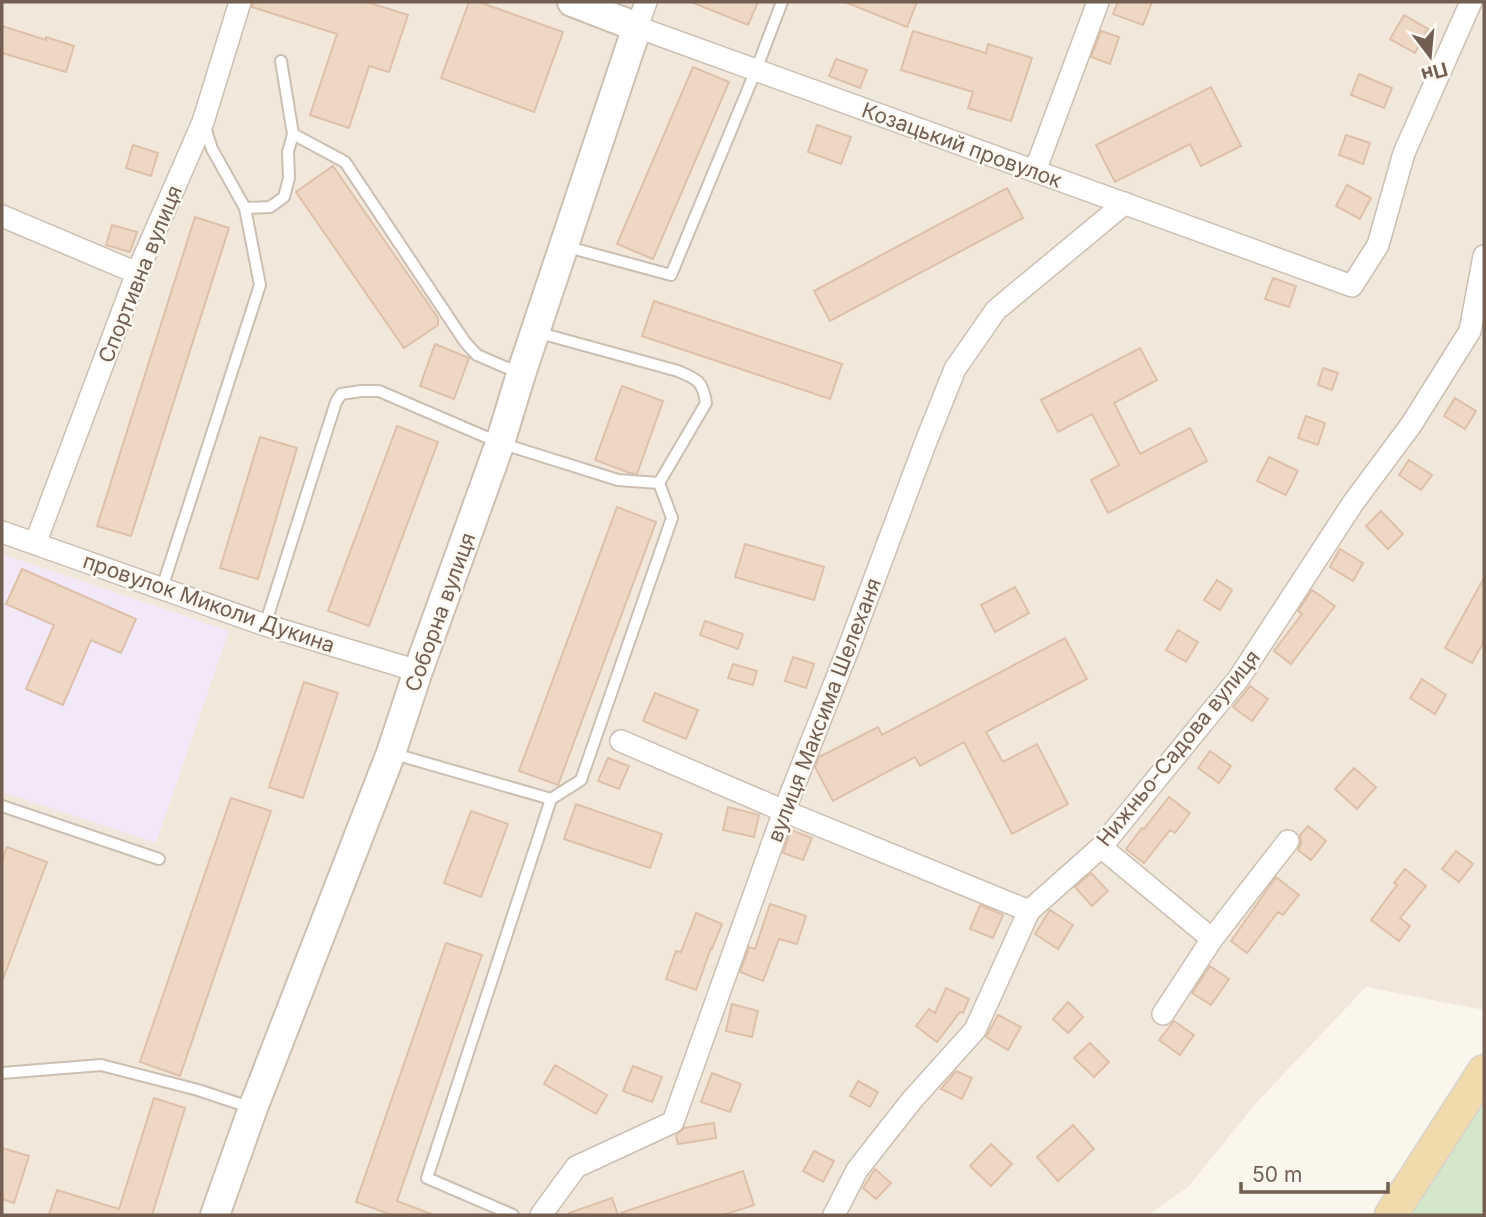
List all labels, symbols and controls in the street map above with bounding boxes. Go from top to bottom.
north arrow [1395,21,1465,91]
text: Пн [1419,57,1450,87]
street label: Козацький провулок [859,97,1066,193]
street label: Спортивна вулиця [93,182,187,366]
street label: Соборна вулиця [400,529,480,695]
street label: провулок Миколи Дукина [80,548,338,658]
street label: вулиця Максима Шелеханя [762,574,886,846]
street label: Нижньо-Садова вулиця [1091,645,1265,851]
scale bar [1241,1150,1388,1194]
text: 50 m [1252,1162,1302,1187]

